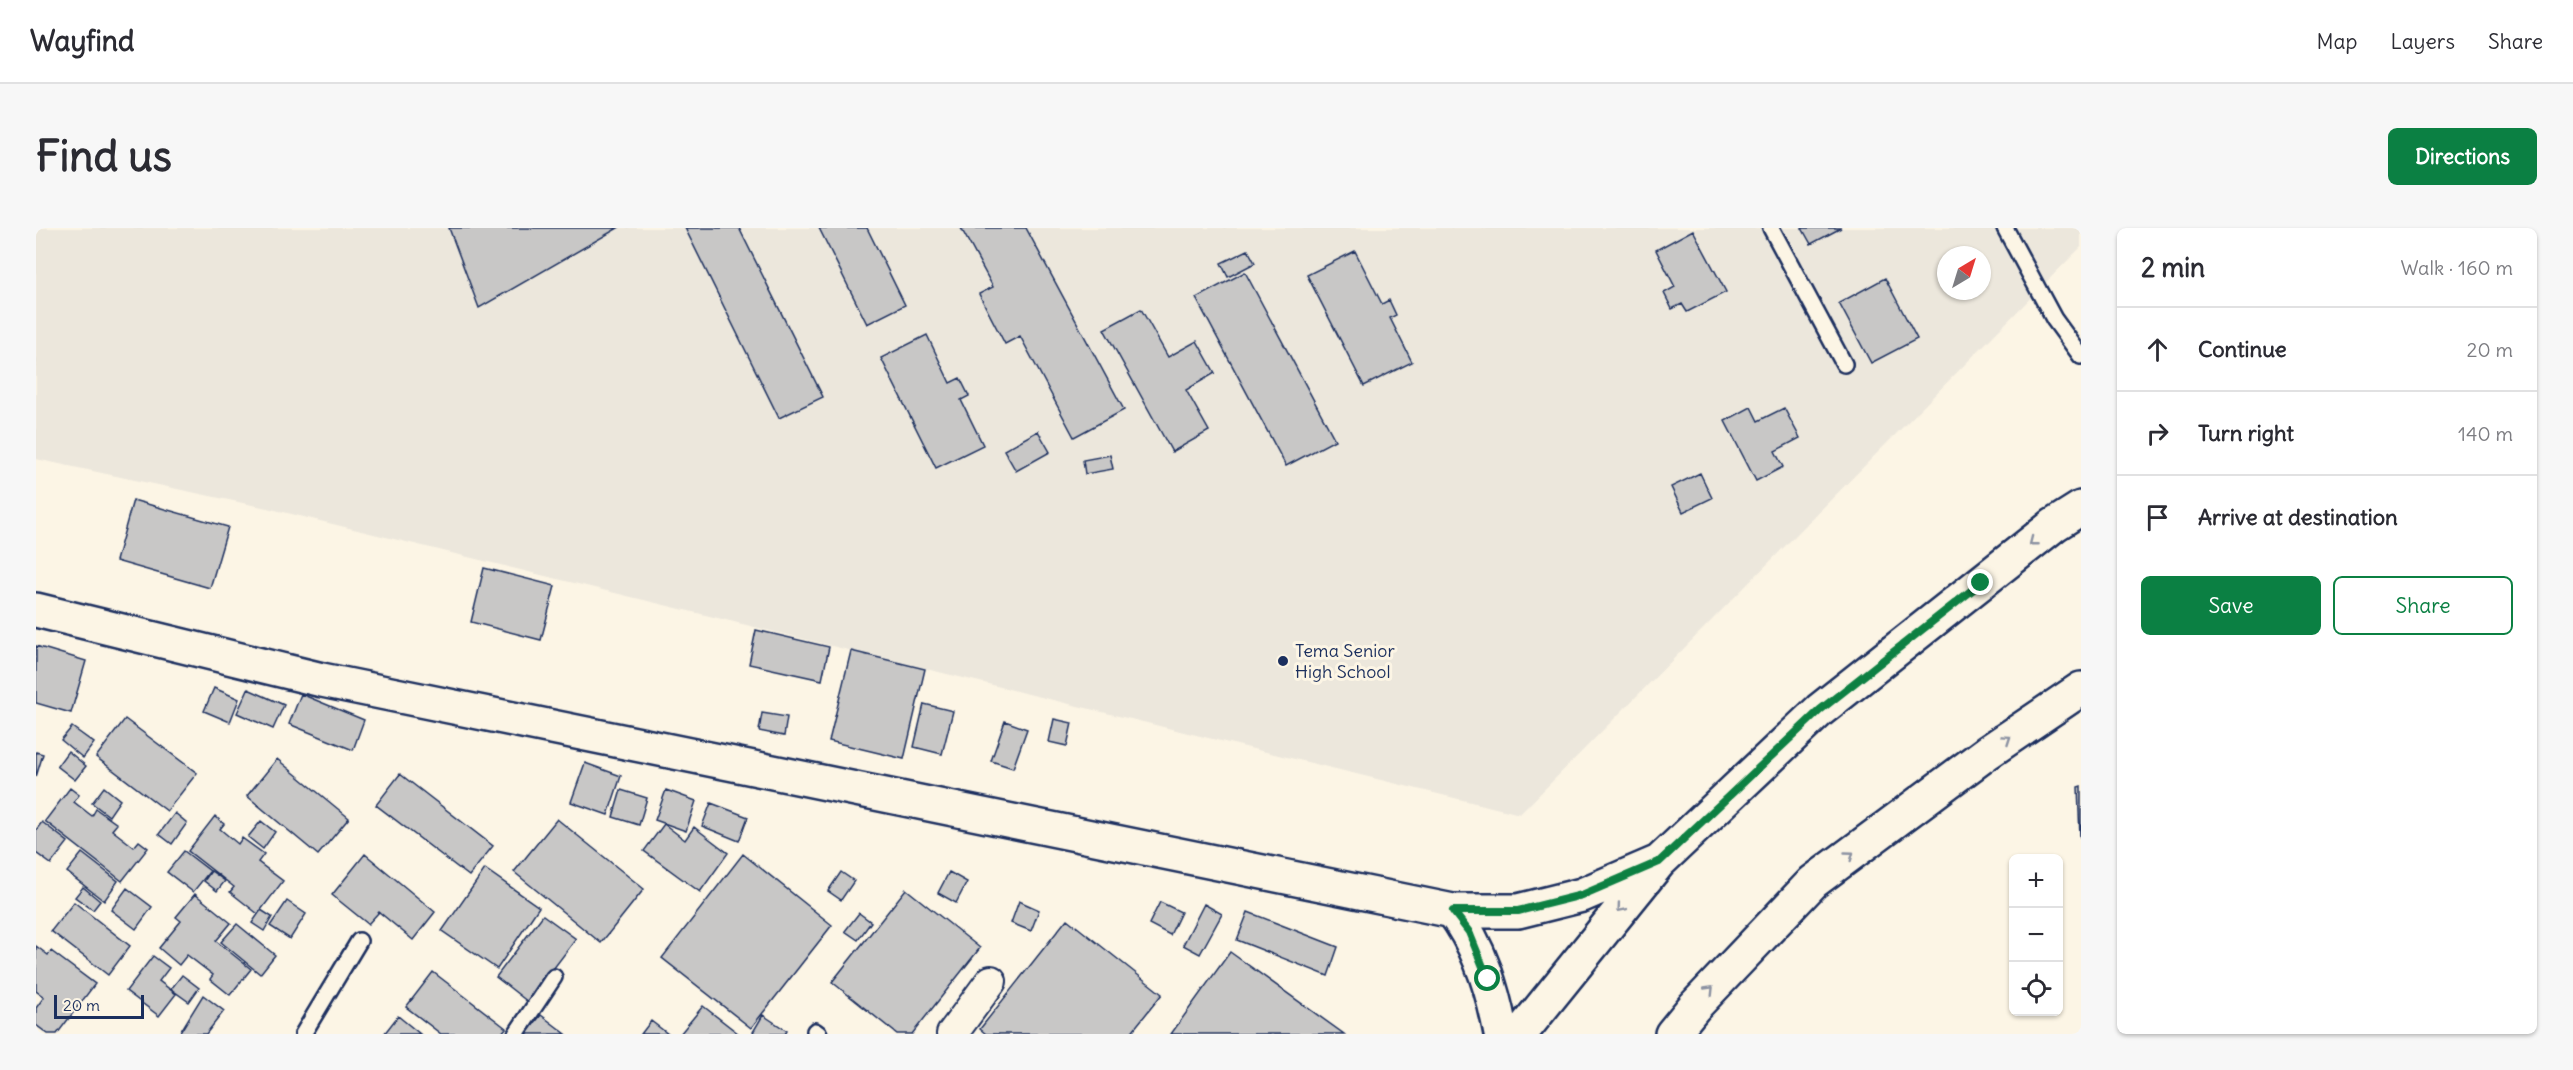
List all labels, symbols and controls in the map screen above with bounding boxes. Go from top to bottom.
text: Wayfind [30,23,134,59]
text: Map [2317,28,2357,55]
text: Layers [2390,28,2455,55]
text: Share [2488,28,2543,55]
button: Directions [2388,128,2537,185]
text: Find us [36,130,172,182]
north arrow [1937,246,1991,300]
text: 2 min [2141,251,2205,284]
text: Walk · 160 m [2400,255,2513,280]
icon: ahead [2141,333,2174,366]
text: Continue [2198,335,2287,363]
text: 20 m [2467,337,2513,362]
icon: right [2141,417,2174,450]
text: Turn right [2198,419,2294,447]
text: 140 m [2458,421,2513,446]
icon: arrive [2141,501,2174,534]
text: Arrive at destination [2198,503,2398,531]
one-way arrow [2029,534,2040,545]
route end [1967,569,1993,595]
button: Save [2141,576,2321,635]
button: Share [2333,576,2513,635]
place label: Tema Senior High School [1295,639,1395,683]
marker: Tema Senior High School [1276,654,1290,668]
one-way arrow [2000,735,2011,746]
one-way arrow [1844,851,1855,862]
map controls [2009,854,2063,1016]
button: + [2009,854,2063,908]
one-way arrow [1618,901,1629,912]
button: − [2009,908,2063,962]
button: locate [2009,962,2063,1016]
route start [1474,965,1500,991]
one-way arrow [1703,987,1714,997]
scale bar [54,992,144,1020]
text: 20 m [63,995,100,1015]

